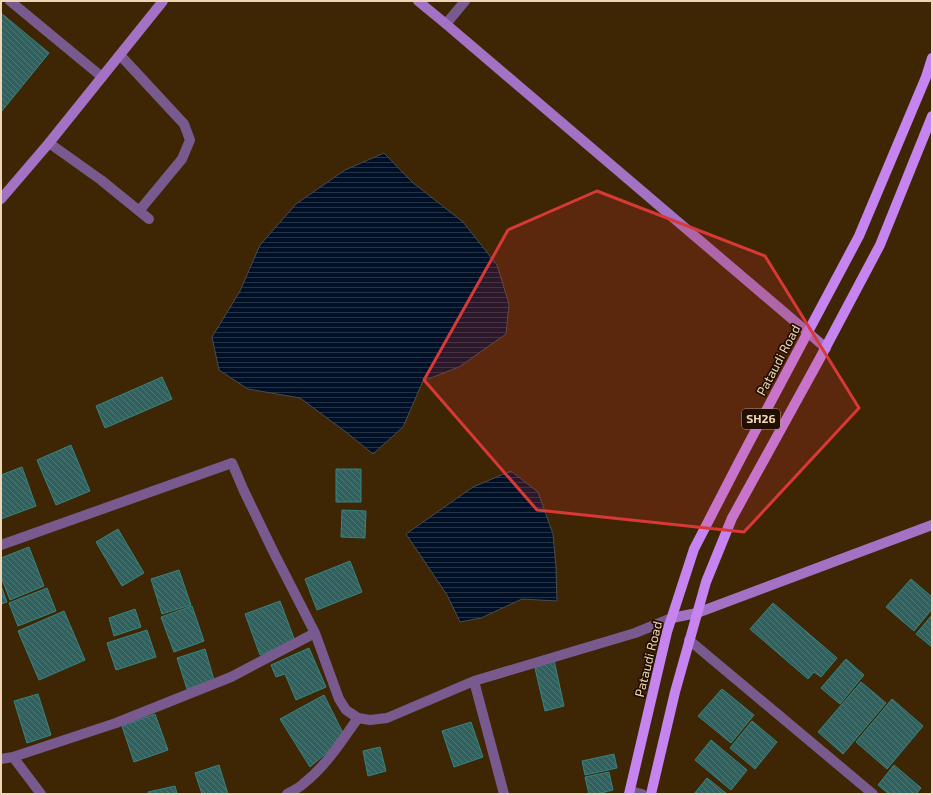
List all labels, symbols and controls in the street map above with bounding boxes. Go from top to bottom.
street label: Pataudi Road [753,322,803,398]
road number: SH26 [742,409,780,429]
street label: Pataudi Road [631,619,665,699]

